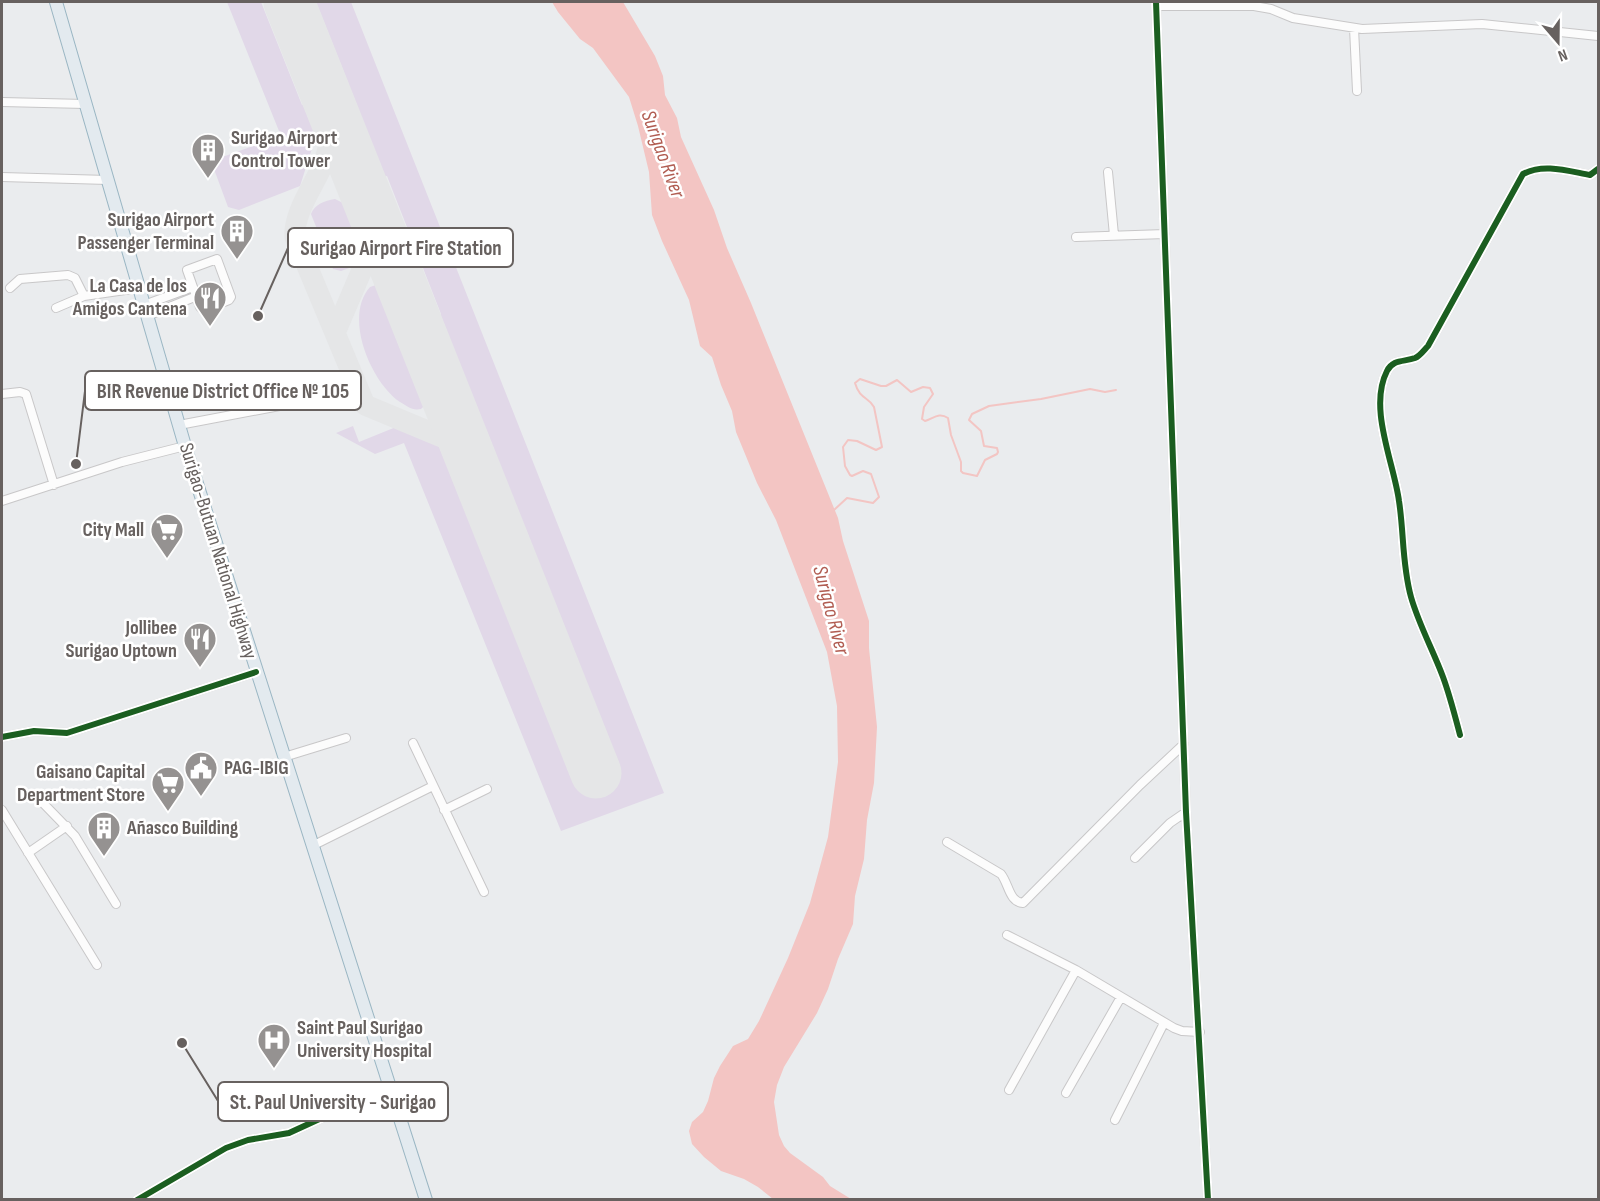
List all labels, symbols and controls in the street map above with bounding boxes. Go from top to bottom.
north arrow [1528,12,1588,72]
text: N [1555,44,1570,65]
water label: Surigao River [636,107,691,202]
place label: Surigao Airport Control Tower [231,126,338,173]
building icon: Surigao Airport Control Tower [190,132,226,179]
place label: Surigao Airport Passenger Terminal [78,208,214,255]
building icon: Surigao Airport Passenger Terminal [219,213,255,260]
callout: Surigao Airport Fire Station [288,228,513,267]
text: Surigao Airport Fire Station [300,236,502,261]
place label: La Casa de los Amigos Cantena [72,274,187,321]
restaurant icon: La Casa de los Amigos Cantena [192,280,228,327]
callout: BIR Revenue District Office № 105 [85,371,361,410]
text: BIR Revenue District Office № 105 [97,379,349,404]
street label: Surigao-Butuan National Highway [174,440,262,662]
supermarket icon: City Mall [149,512,185,559]
place label: City Mall [83,518,144,542]
water label: Surigao River [807,563,855,658]
place label: Jollibee Surigao Uptown [66,616,177,663]
restaurant icon: Jollibee Surigao Uptown [182,621,218,668]
public building icon: PAG-IBIG [183,750,219,797]
place label: PAG-IBIG [224,756,289,780]
place label: Gaisano Capital Department Store [17,760,145,807]
supermarket icon: Gaisano Capital Department Store [150,765,186,812]
building icon: Añasco Building [86,810,122,857]
place label: Añasco Building [126,816,239,840]
place label: Saint Paul Surigao University Hospital [297,1016,432,1063]
hospital icon: Saint Paul Surigao University Hospital [256,1022,292,1069]
callout: St. Paul University - Surigao [218,1082,448,1121]
text: St. Paul University - Surigao [230,1090,436,1115]

